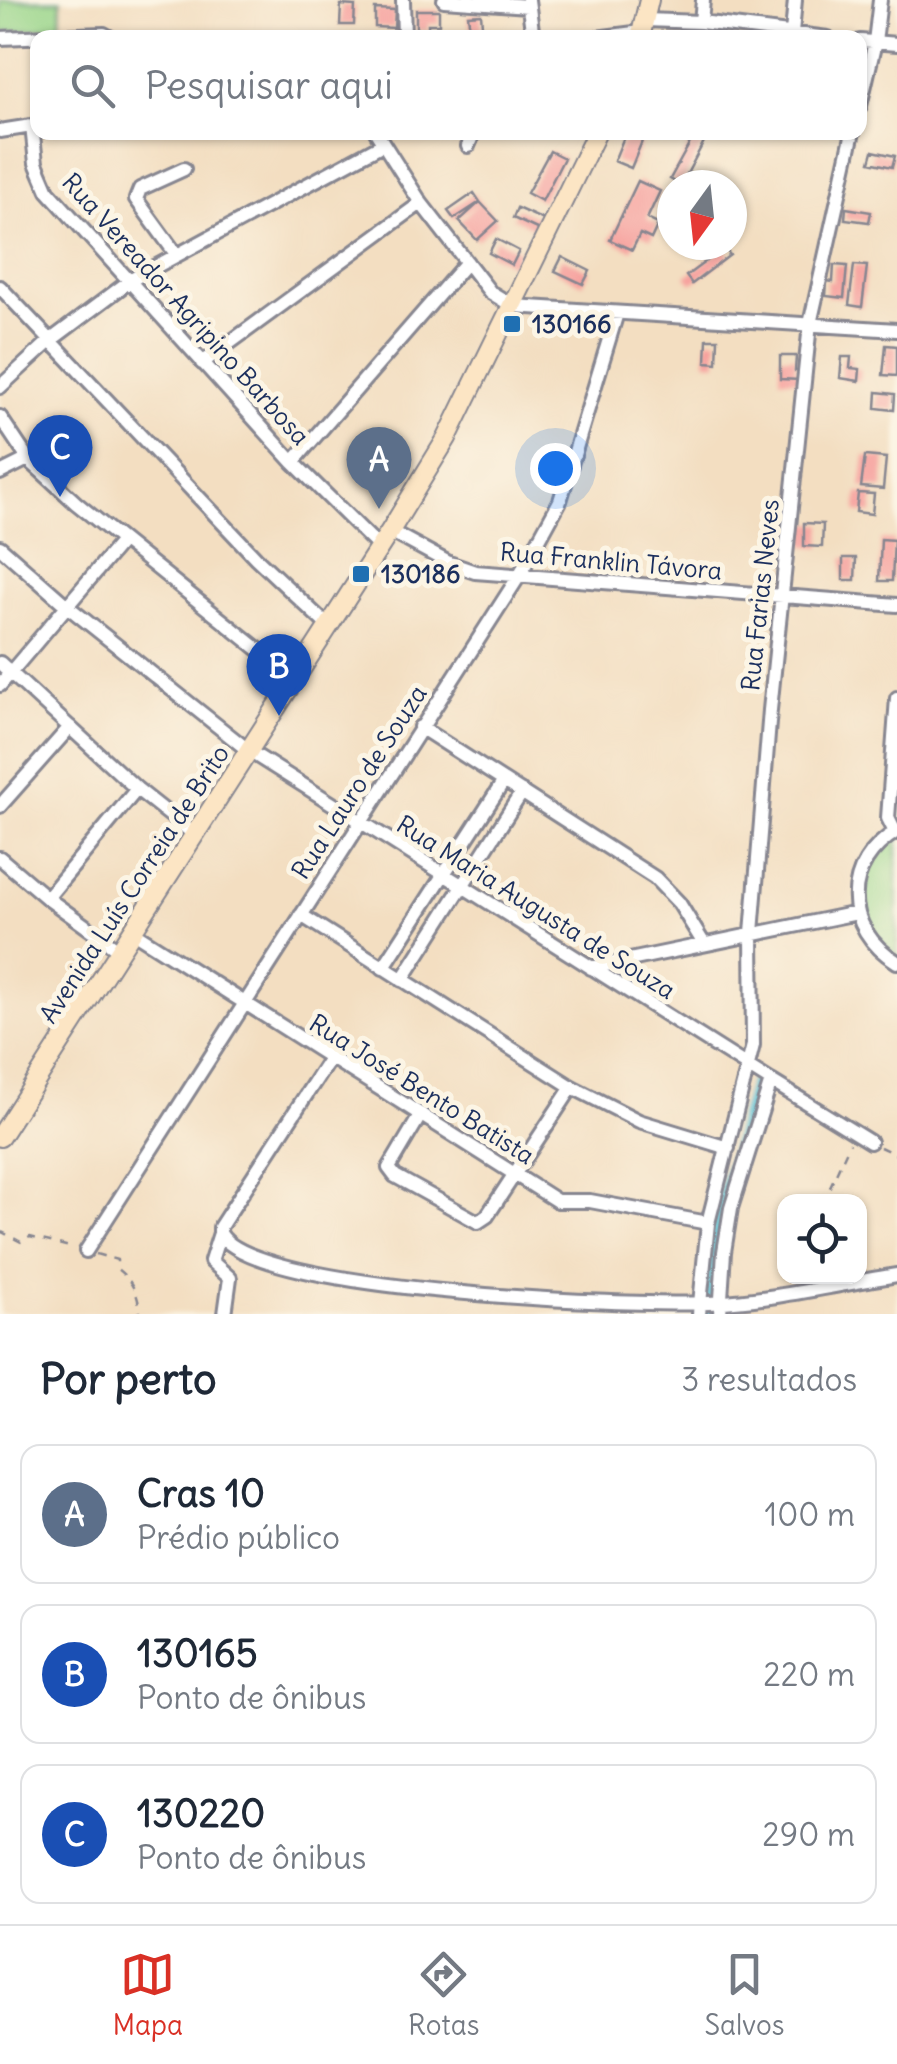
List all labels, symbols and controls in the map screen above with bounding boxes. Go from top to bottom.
search box [30,30,867,140]
icon: search [65,58,120,113]
text: Pesquisar aqui [145,62,393,109]
street label: Rua Vereador Agripino Barbosa [55,166,317,452]
north arrow [657,170,747,260]
place label: 130166 [532,308,611,340]
marker: 130166 [501,313,523,335]
pin: C [28,414,92,497]
pin: A [346,426,412,509]
your location [530,443,581,494]
street label: Rua Farias Neves [734,498,786,692]
street label: Rua Franklin Távora [499,535,723,587]
place label: 130186 [381,558,460,590]
marker: 130186 [350,563,372,585]
pin: B [246,634,312,716]
street label: Rua Lauro de Souza [284,679,434,885]
street label: Avenida Luís Correia de Brito [32,739,236,1029]
street label: Rua Maria Augusta de Souza [391,808,681,1006]
street label: Rua José Bento Batista [304,1007,540,1171]
map controls [777,1194,867,1284]
button: locate [777,1194,867,1284]
text: Por perto [40,1353,217,1405]
text: 3 resultados [681,1359,857,1400]
text: Cras 10 [137,1470,265,1517]
text: A [64,1494,85,1535]
text: 100 m [765,1494,855,1535]
text: Prédio público [137,1517,340,1558]
text: 130165 [137,1630,258,1677]
text: B [64,1654,85,1695]
text: 220 m [763,1654,855,1695]
text: Ponto de ônibus [137,1677,366,1718]
text: 130220 [137,1790,265,1837]
text: C [64,1814,85,1855]
text: 290 m [762,1814,855,1855]
text: Ponto de ônibus [137,1837,366,1878]
tab: Mapa [113,1947,183,2043]
tab: Rotas [408,1947,479,2043]
tab: Salvos [705,1947,784,2043]

